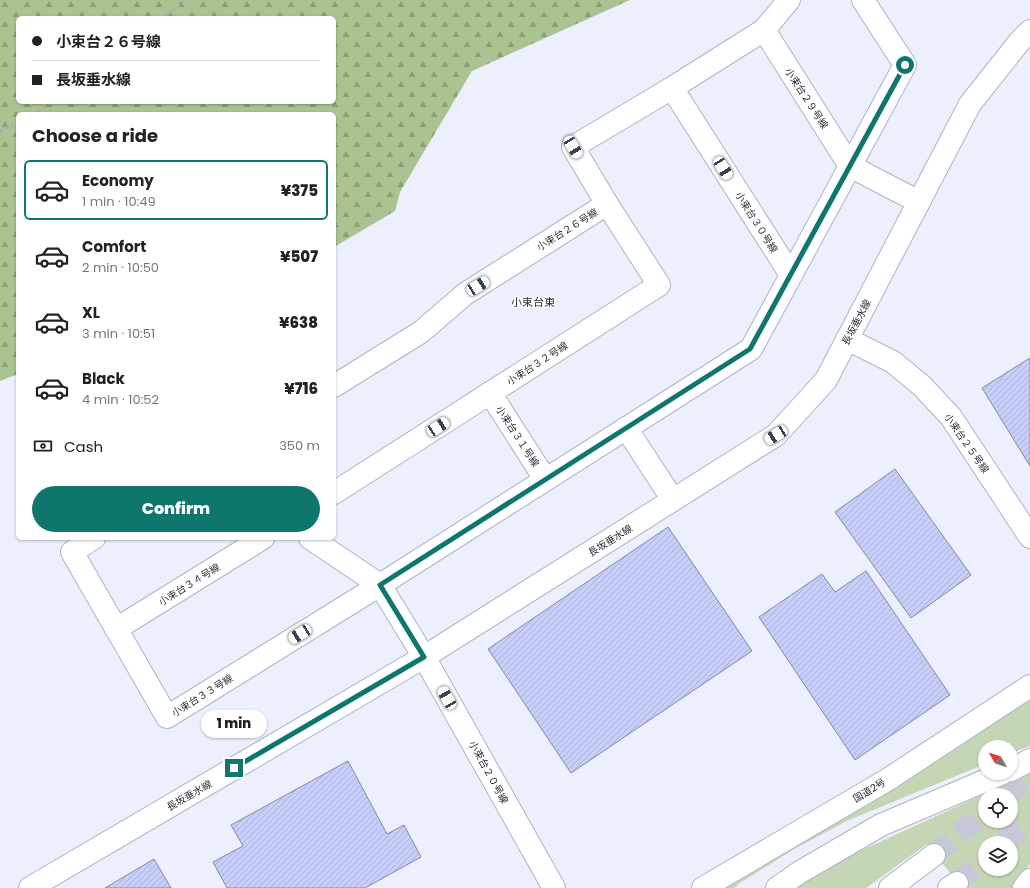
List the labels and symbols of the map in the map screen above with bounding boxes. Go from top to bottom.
route start [896,56,914,74]
street label: 小束台２９号線 [781,65,832,132]
car [562,134,584,160]
car [712,155,734,181]
street label: 小束台３０号線 [732,189,781,256]
street label: 小束台２６号線 [534,205,601,254]
car [465,275,491,297]
district label: 小束台東 [511,294,555,310]
street label: 長坂垂水線 [838,297,875,348]
street label: 小束台３２号線 [504,338,571,389]
street label: 小束台３１号線 [492,403,543,470]
street label: 小束台２５号線 [940,410,993,476]
car [425,415,451,439]
car [763,424,789,446]
street label: 長坂垂水線 [585,521,635,560]
street label: 小束台３４号線 [156,560,223,609]
car [287,623,313,645]
street label: 小束台３３号線 [169,671,236,720]
car [436,685,458,711]
callout: 1 min [201,710,267,738]
street label: 小束台２０号線 [465,738,512,806]
north arrow [978,740,1018,780]
route end [225,759,243,777]
street label: 国道2号 [850,775,888,806]
street label: 長坂垂水線 [164,776,215,814]

